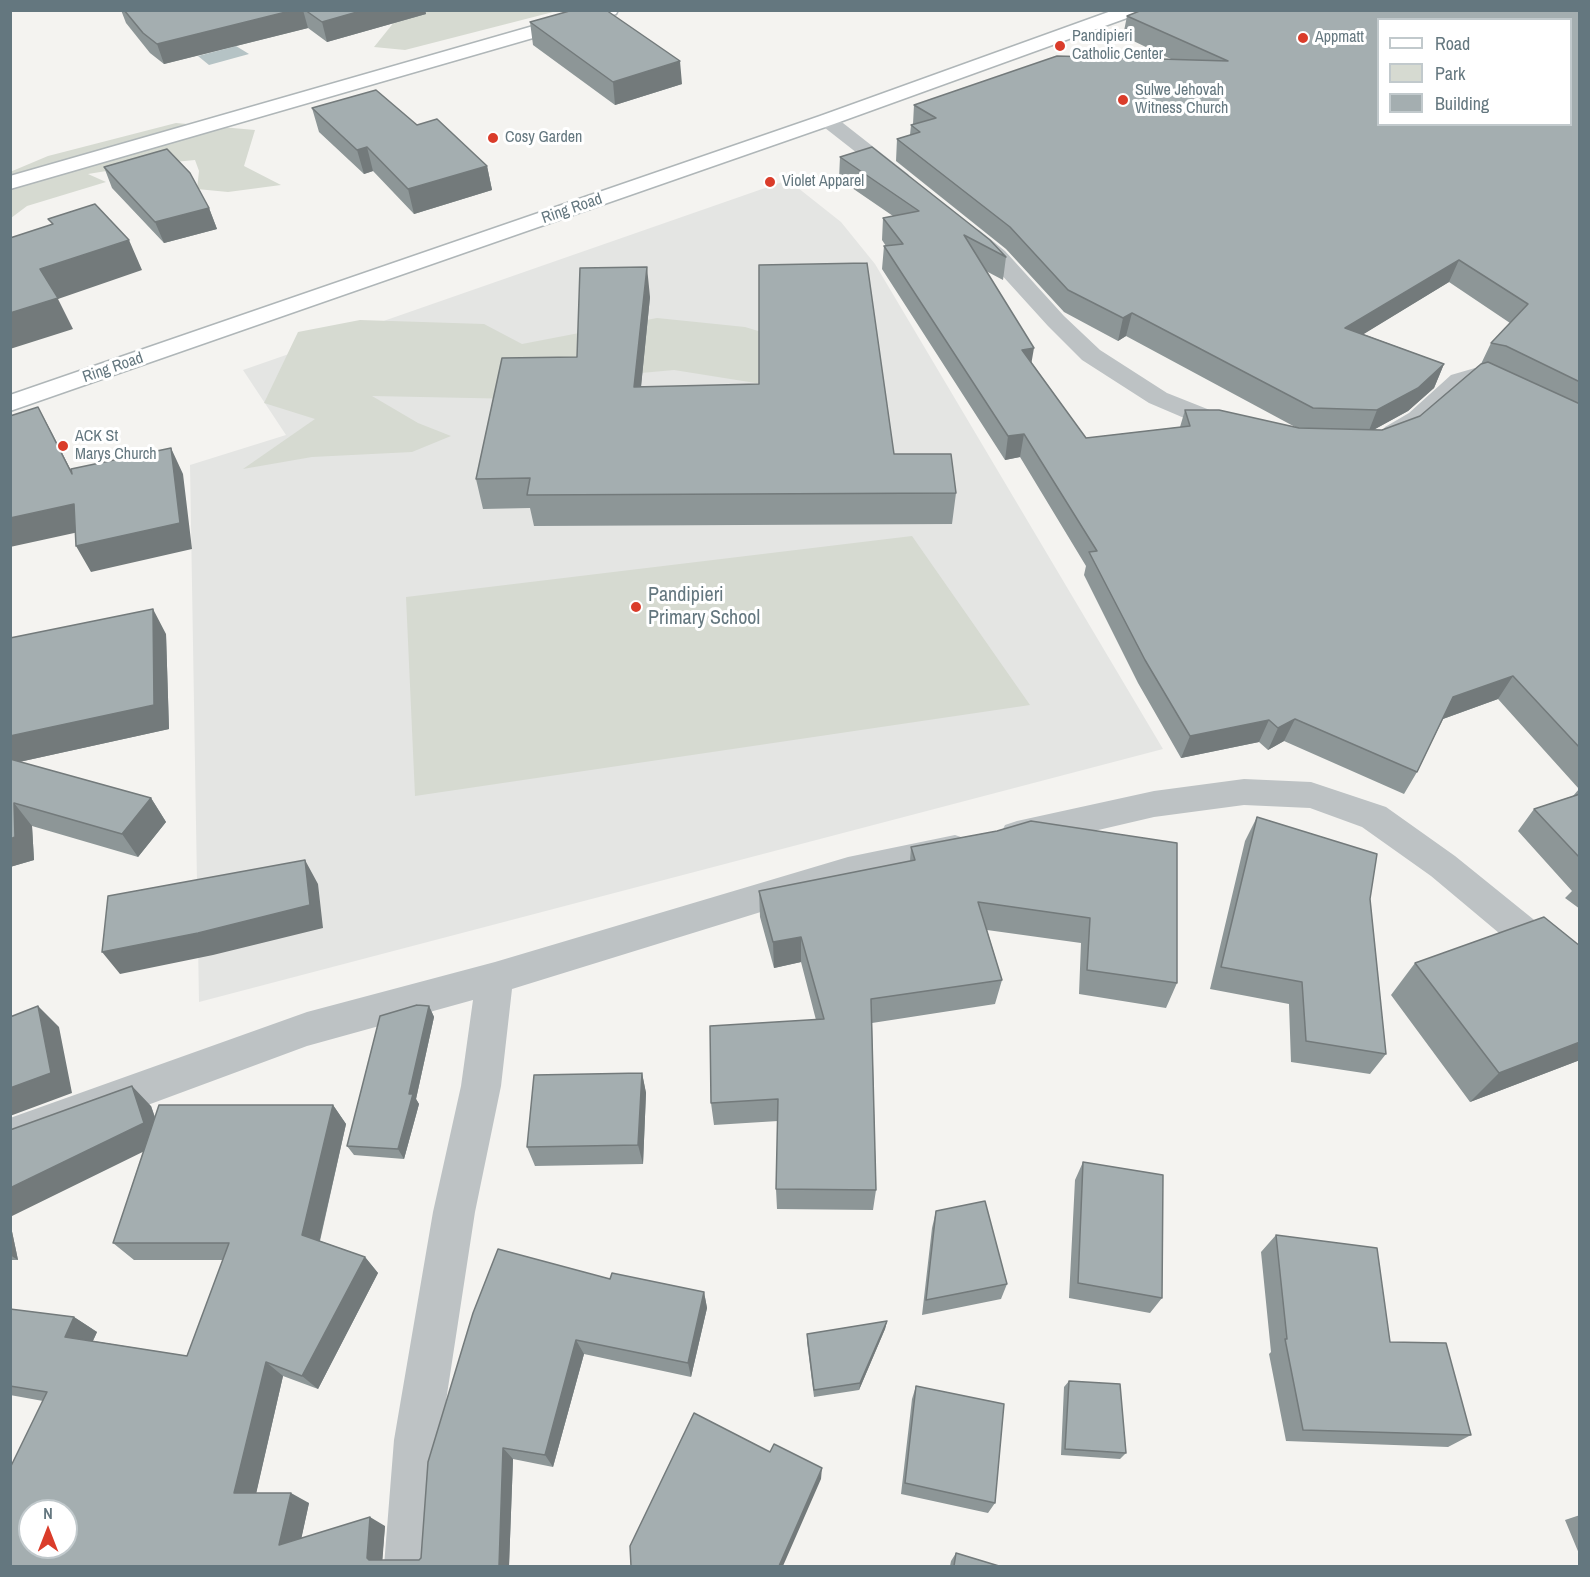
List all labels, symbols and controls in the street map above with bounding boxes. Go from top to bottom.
legend [1377,18,1572,126]
place label: Pandipieri Catholic Center [1072,27,1163,65]
place label: Appmatt [1315,28,1364,48]
marker: Appmatt [1296,31,1310,45]
text: Road [1435,31,1470,56]
marker: Pandipieri Catholic Center [1053,39,1067,53]
text: Park [1435,61,1465,86]
place label: Sulwe Jehovah Witness Church [1135,81,1228,119]
text: Building [1435,91,1489,116]
marker: Sulwe Jehovah Witness Church [1116,93,1130,107]
place label: Cosy Garden [505,128,582,148]
marker: Cosy Garden [486,131,500,145]
place label: Violet Apparel [782,172,864,192]
marker: Violet Apparel [763,175,777,189]
street label: Ring Road [539,190,605,228]
street label: Ring Road [80,349,146,387]
place label: ACK St Marys Church [75,427,157,465]
marker: ACK St Marys Church [56,439,70,453]
place label: Pandipieri Primary School [648,584,760,631]
marker: Pandipieri Primary School [629,600,643,614]
north arrow [18,1499,78,1559]
text: N [43,1502,53,1524]

